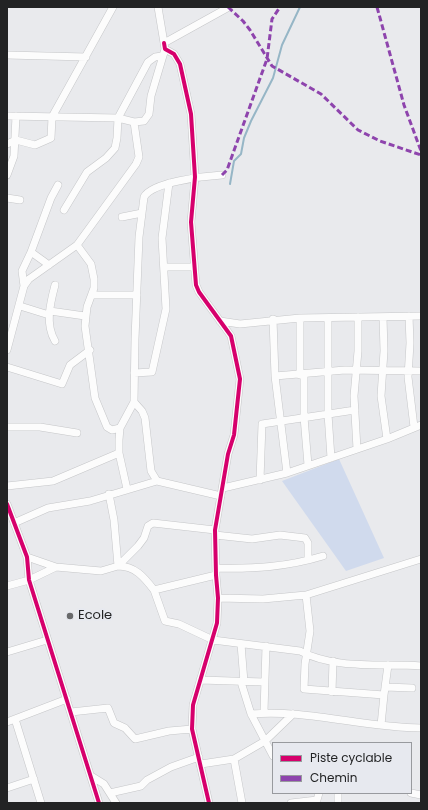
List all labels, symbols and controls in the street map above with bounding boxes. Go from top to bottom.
place label: Ecole [78,608,112,624]
marker: Ecole [65,611,75,621]
legend [272,742,412,794]
text: Piste cyclable [310,749,392,766]
text: Chemin [310,769,357,786]

